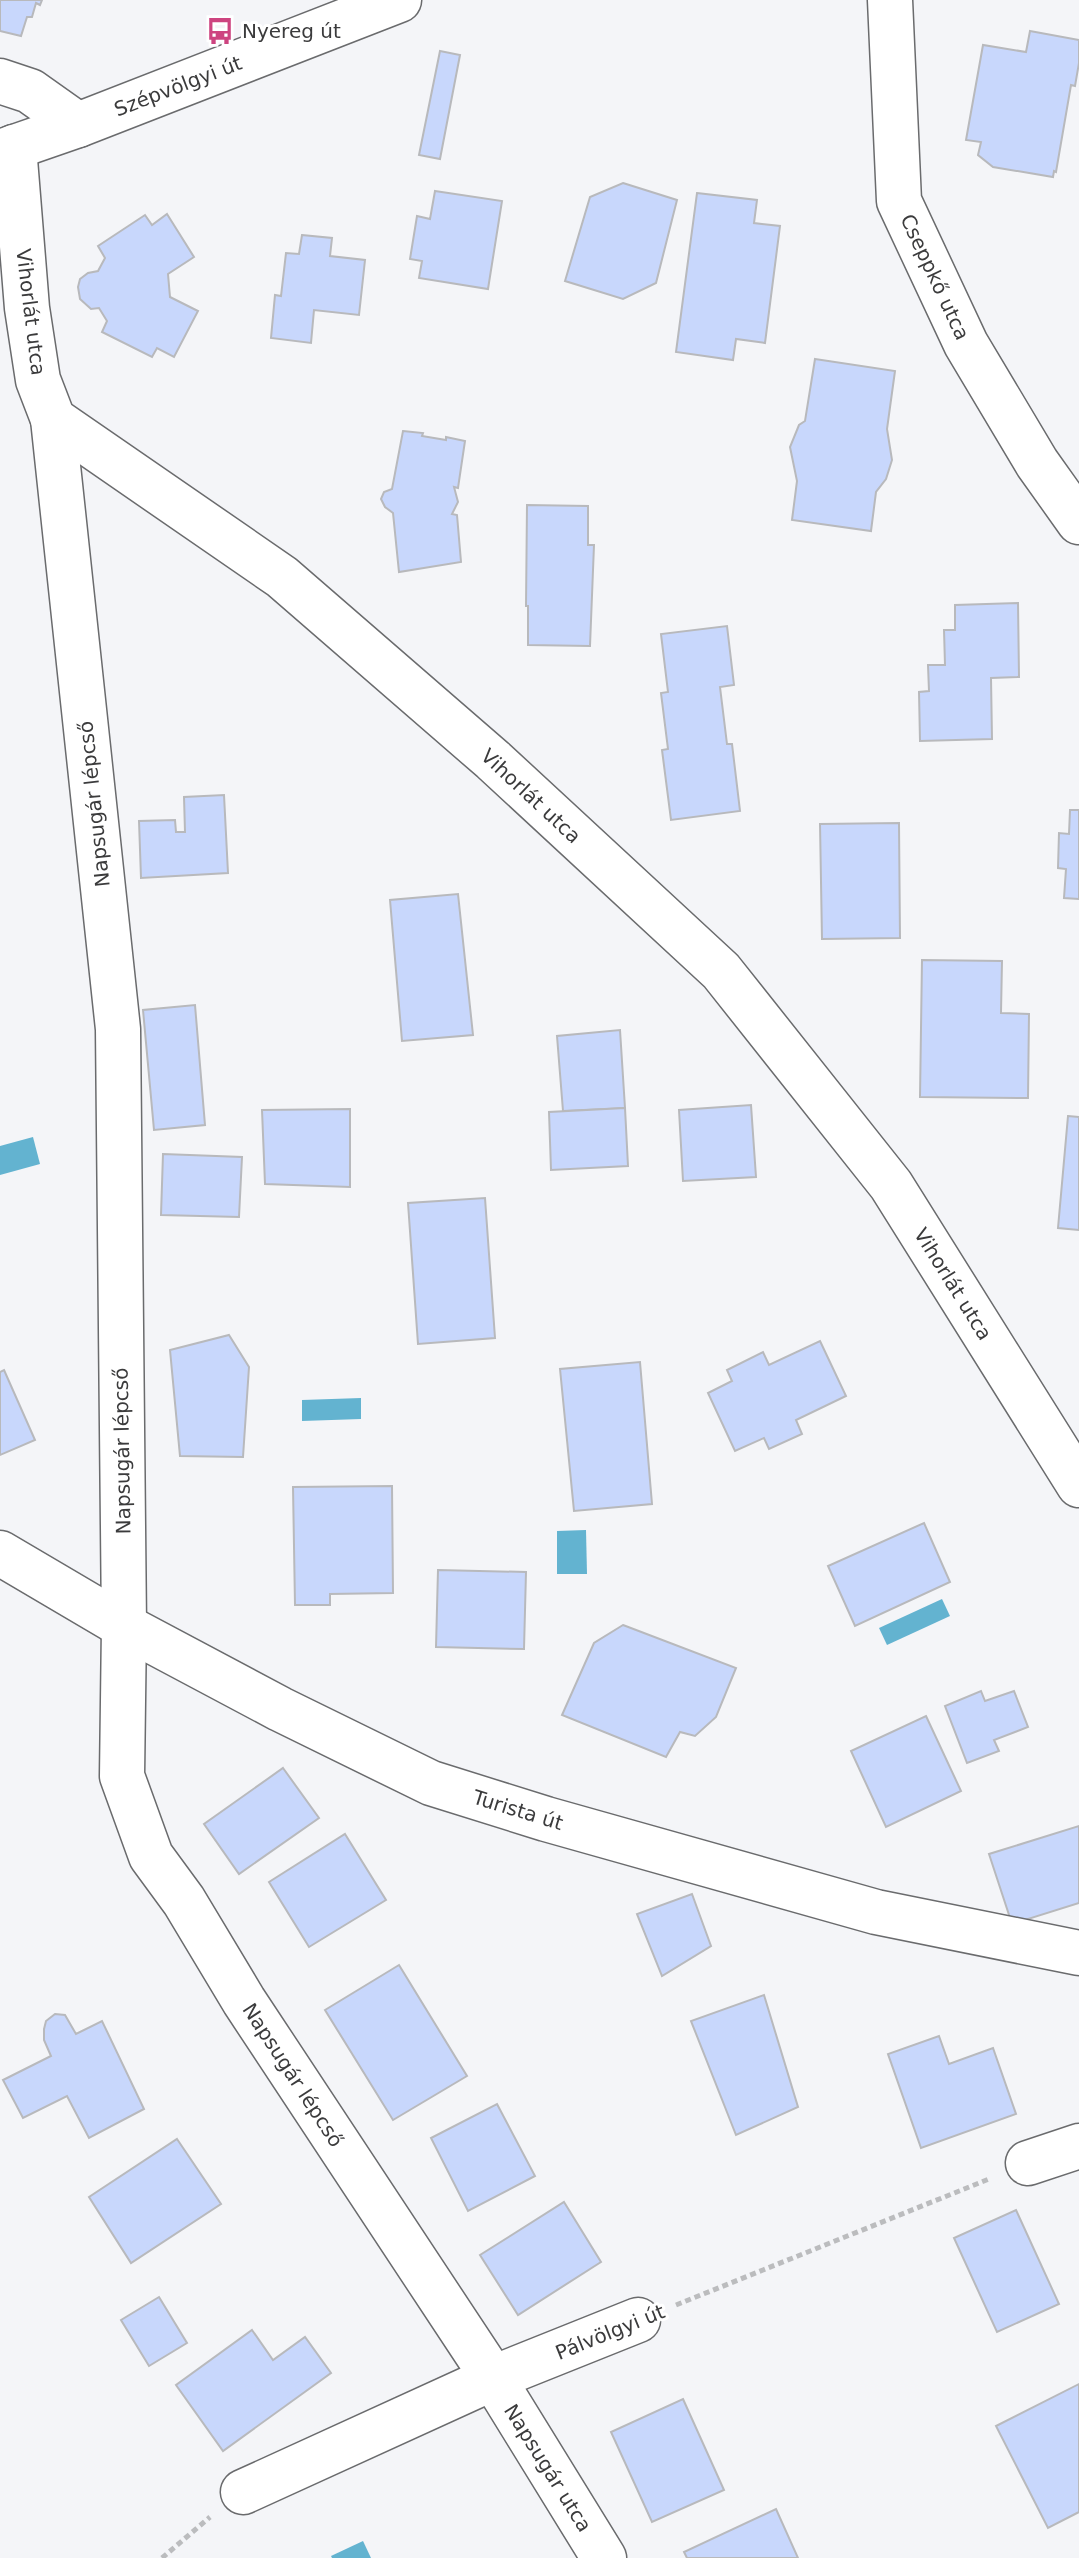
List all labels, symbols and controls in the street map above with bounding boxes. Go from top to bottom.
bus stop icon: Nyereg út [205,16,235,46]
place label: Nyereg út [242,19,341,43]
street label: Szépvölgyi út [111,51,245,121]
street label: Cseppkő utca [895,210,975,344]
street label: Vihorlát utca [11,247,51,377]
street label: Napsugár lépcső [73,720,115,888]
street label: Vihorlát utca [476,744,586,848]
street label: Vihorlát utca [909,1223,997,1345]
street label: Napsugár lépcső [109,1367,135,1535]
street label: Turista út [469,1785,566,1835]
street label: Napsugár lépcső [238,1999,348,2151]
street label: Pálvölgyi út [552,2299,668,2365]
street label: Napsugár utca [499,2400,597,2536]

